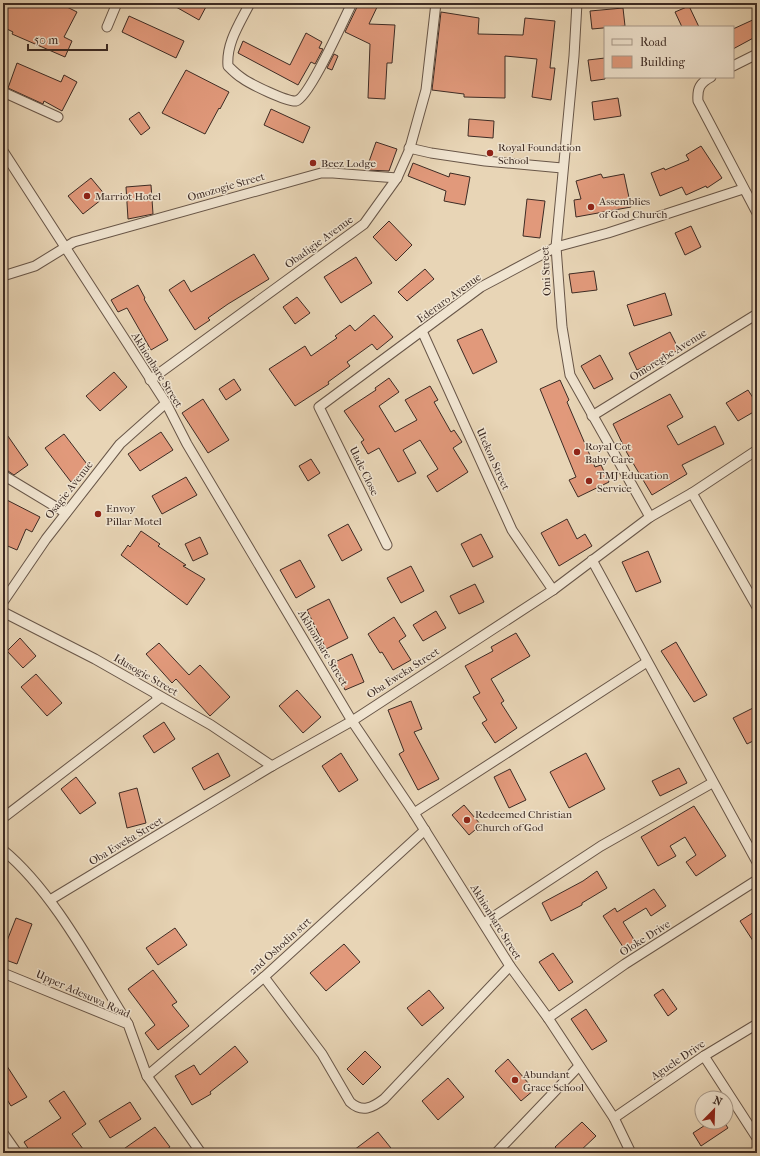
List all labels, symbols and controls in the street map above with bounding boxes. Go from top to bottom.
scale bar [28,26,107,52]
legend [604,26,734,78]
text: 50 m [34,33,58,47]
text: Road [640,35,667,49]
text: Building [640,55,685,69]
place label: Royal Foundation School [498,141,582,167]
marker: Royal Foundation School [485,148,495,158]
place label: Beez Lodge [321,157,376,170]
marker: Beez Lodge [308,158,318,168]
street label: Omozogie Street [186,170,266,204]
place label: Marriot Hotel [95,190,161,203]
marker: Marriot Hotel [82,191,92,201]
place label: Assemblies of God Church [598,195,668,221]
marker: Assemblies of God Church [586,202,596,212]
street label: Obadigie Avenue [282,213,356,271]
street label: Oni Street [538,246,554,296]
street label: Ederaro Avenue [414,270,484,326]
street label: Omoregbe Avenue [627,326,709,384]
street label: Akhionbare Street [128,329,185,410]
street label: Utekon Street [474,426,513,492]
place label: Royal Cot Baby Care [585,440,634,466]
street label: Uade Close [347,444,382,498]
marker: Royal Cot Baby Care [572,447,582,457]
street label: Osagie Avenue [42,458,96,522]
place label: TMJ Education Service [597,469,669,495]
marker: TMJ Education Service [584,476,594,486]
place label: Envoy Pillar Motel [106,502,162,528]
marker: Envoy Pillar Motel [93,509,103,519]
street label: Akhionbare Street [295,607,351,688]
street label: Oba Eweka Street [364,645,442,701]
street label: Idusogie Street [112,651,180,699]
place label: Redeemed Christian Church of God [475,808,573,834]
street label: Oba Eweka Street [87,814,165,868]
marker: Redeemed Christian Church of God [462,815,472,825]
street label: Akhionbare Street [467,881,524,962]
street label: 2nd Oshodin strt [246,915,314,977]
street label: Oloke Drive [617,917,673,959]
street label: Upper Adesuwa Road [34,967,133,1021]
street label: Aguele Drive [648,1037,708,1083]
place label: Abundant Grace School [522,1068,584,1094]
marker: Abundant Grace School [510,1075,520,1085]
north arrow [694,1090,734,1130]
text: N [711,1094,725,1109]

